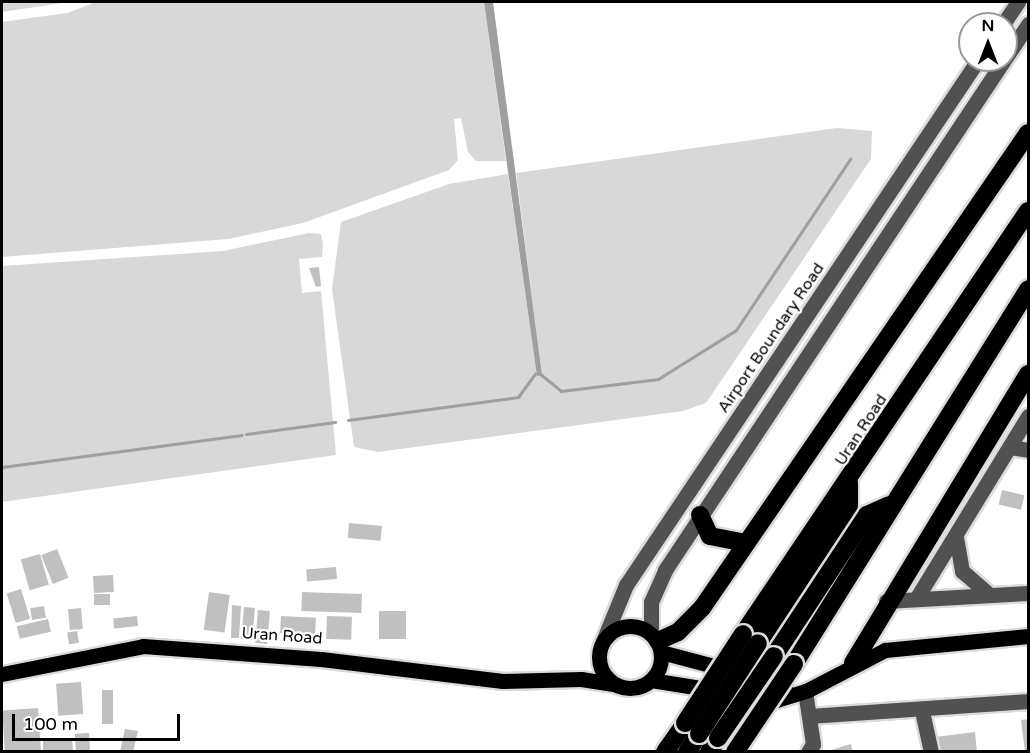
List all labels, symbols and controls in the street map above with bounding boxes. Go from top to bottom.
north arrow [958,12,1018,72]
text: N [982,16,994,36]
street label: Airport Boundary Road [714,259,828,417]
street label: Uran Road [831,391,891,469]
street label: Uran Road [241,624,323,648]
scale bar [15,702,183,740]
text: 100 m [23,713,78,735]

